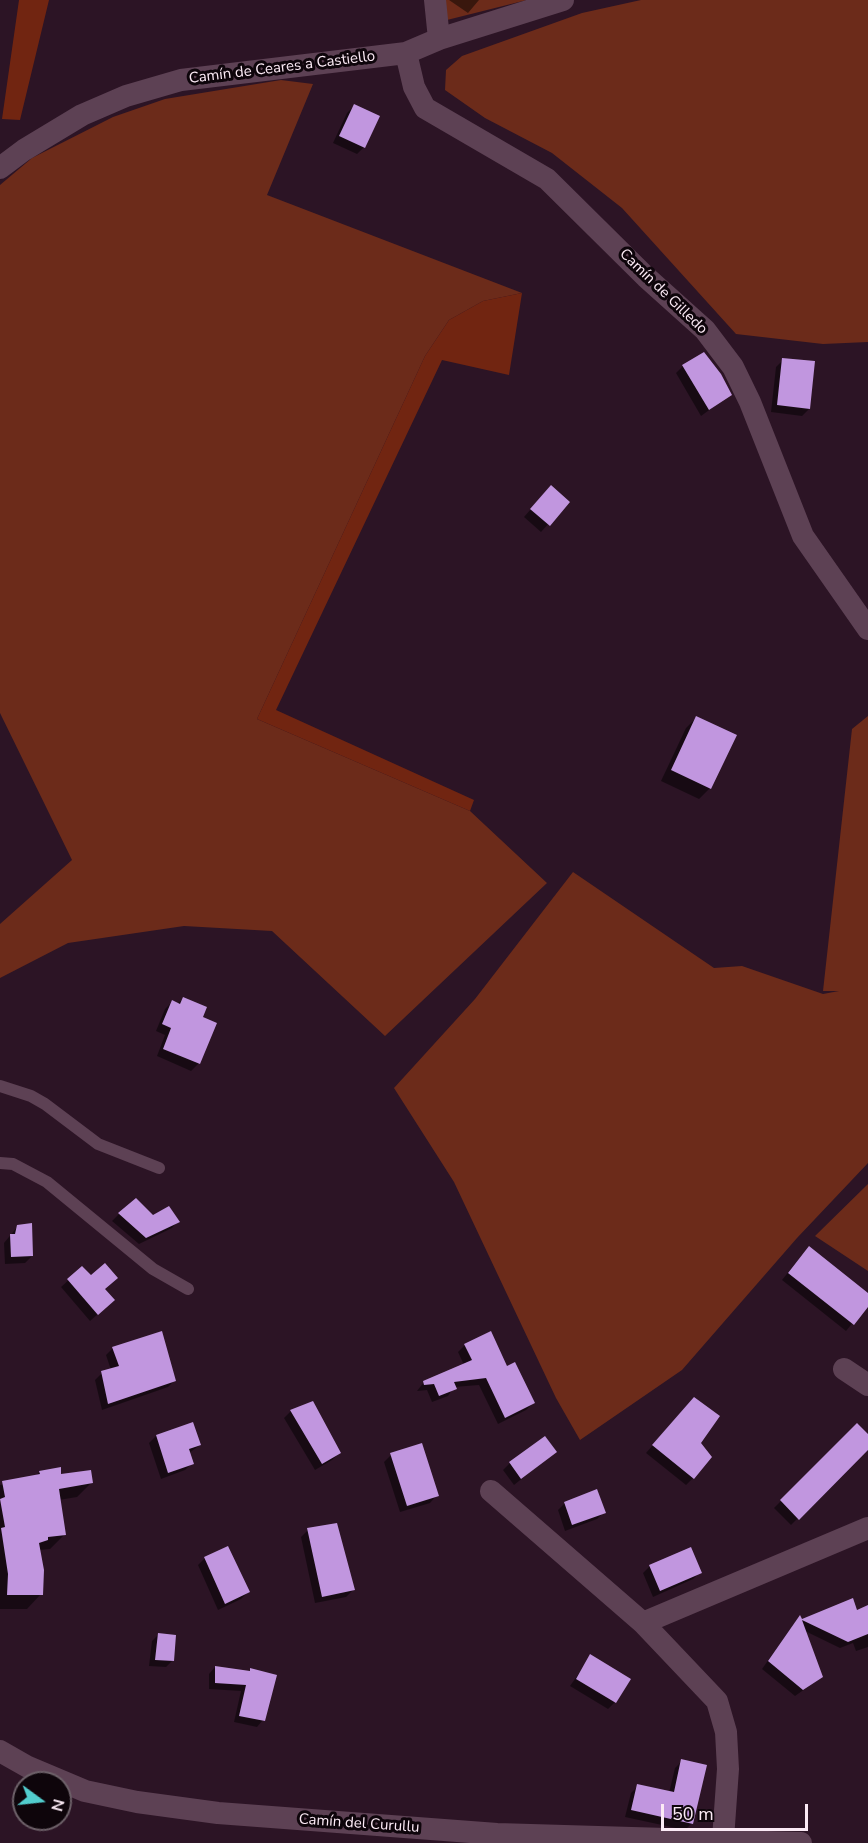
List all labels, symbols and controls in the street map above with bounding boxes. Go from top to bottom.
street label: Camín de Ceares a Castiello [188,48,376,88]
street label: Camín de Gilledo [615,245,711,339]
north arrow [12,1771,72,1831]
scale bar [664,1792,811,1830]
text: N [45,1797,70,1814]
text: 50 m [672,1802,714,1826]
street label: Camín del Curullu [298,1811,420,1837]

